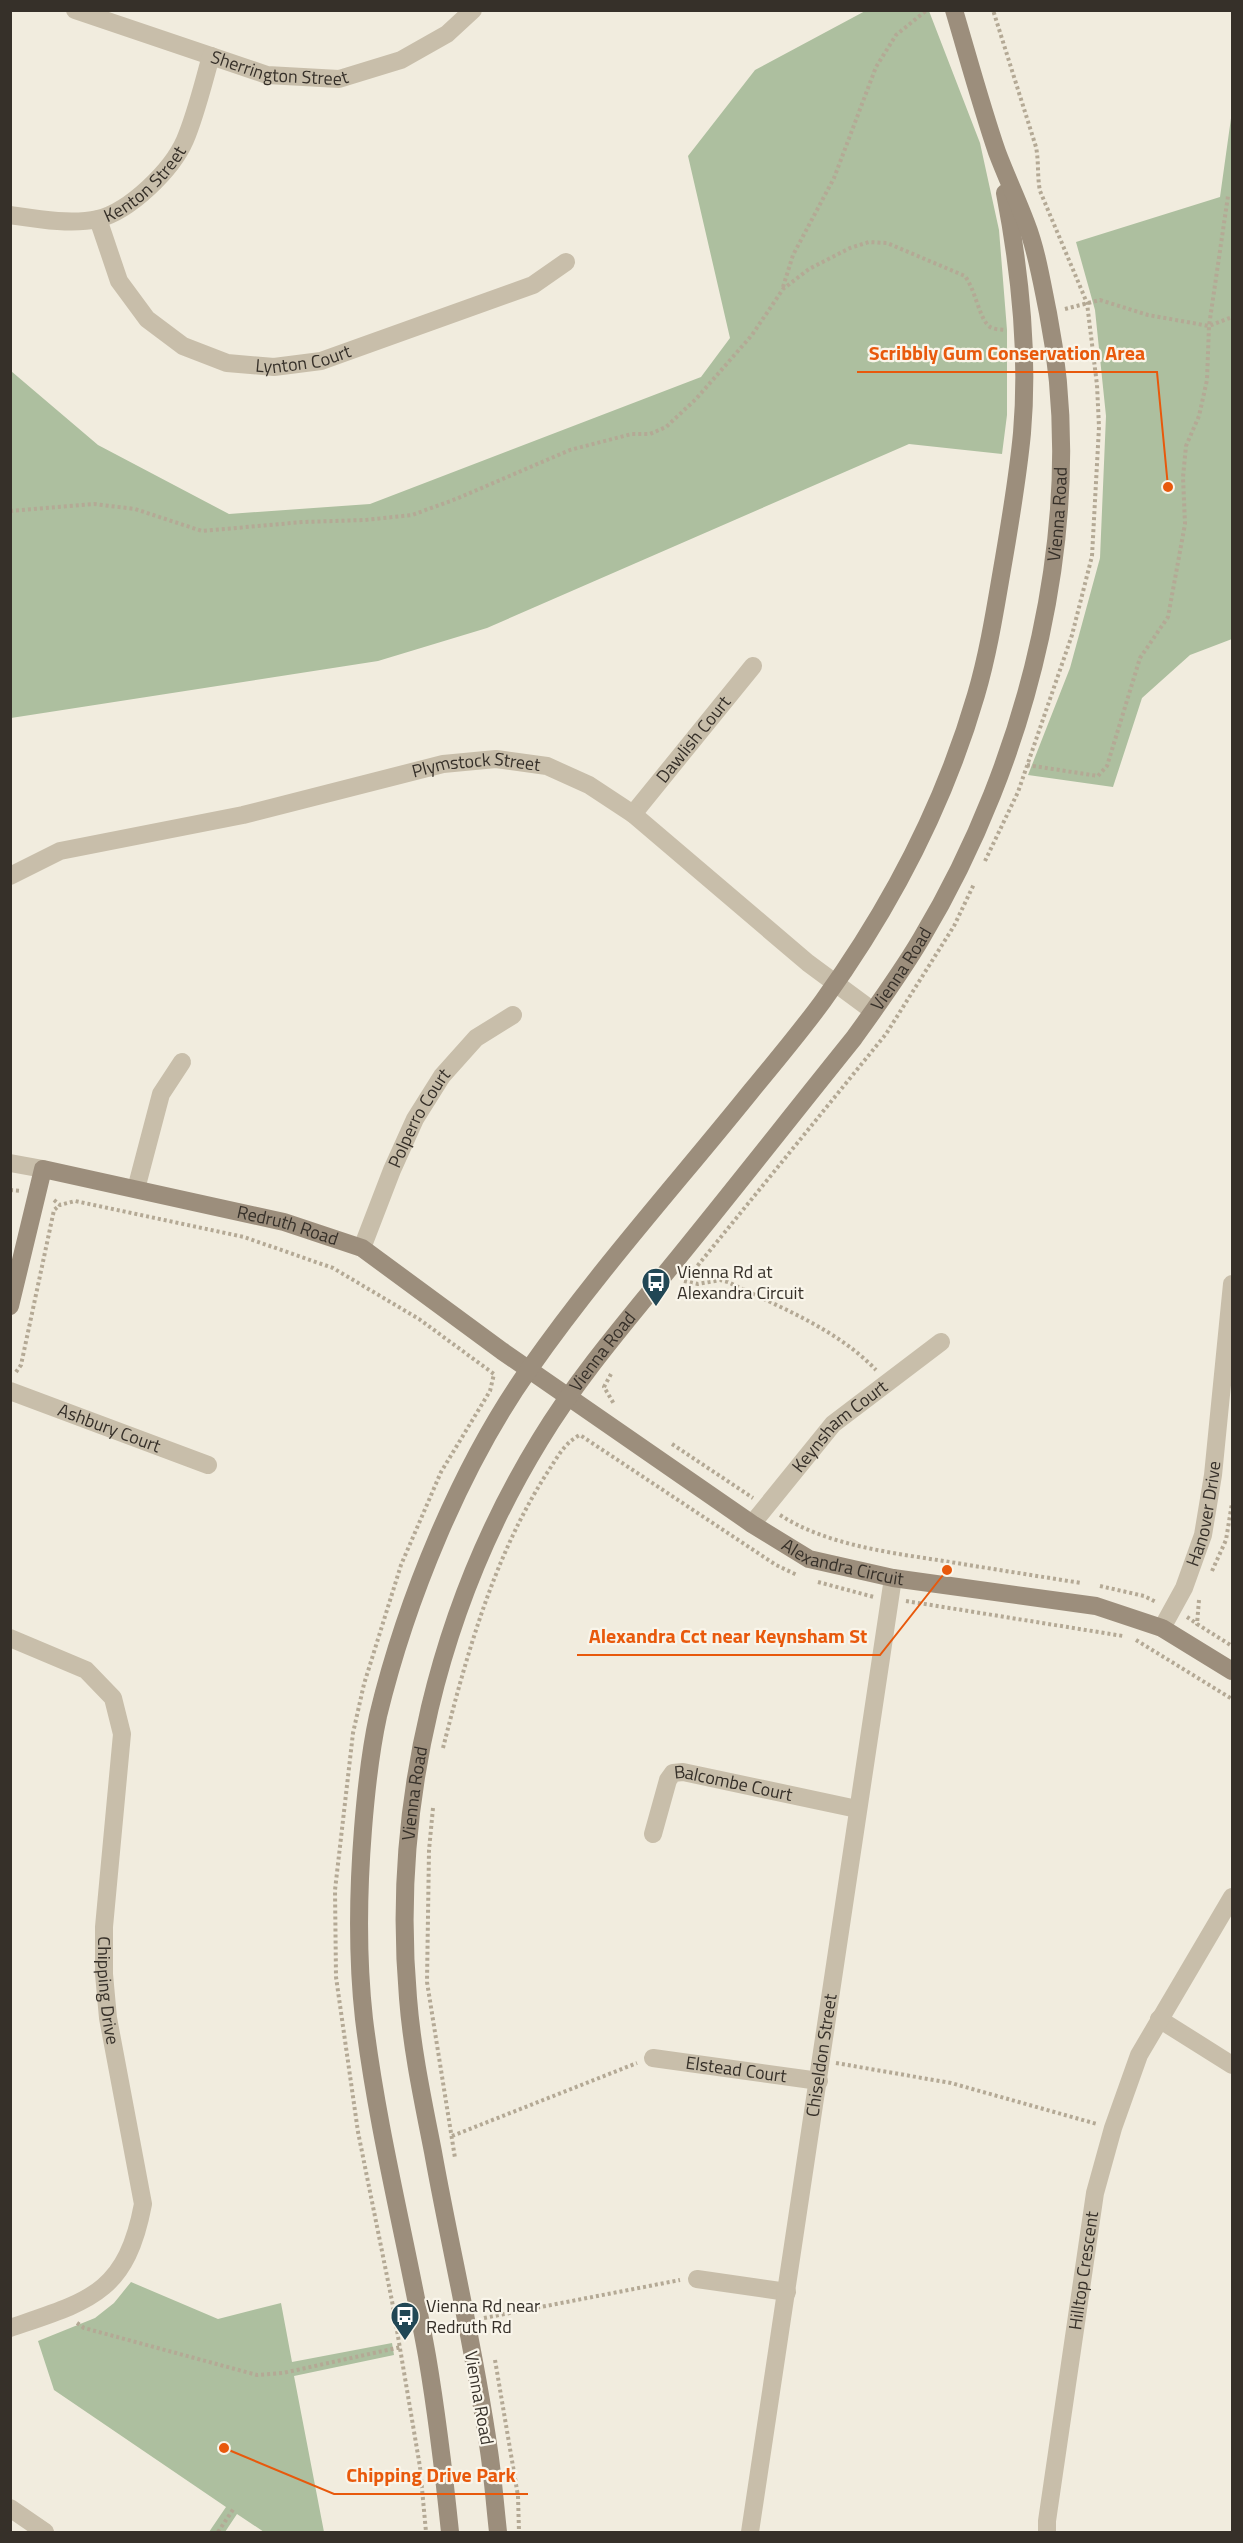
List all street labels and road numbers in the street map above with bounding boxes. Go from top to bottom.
street label: Sherrington Street [207,43,352,92]
street label: Kenton Street [99,140,193,229]
street label: Lynton Court [255,337,355,380]
street label: Vienna Road [1040,467,1074,563]
street label: Dawlish Court [649,689,737,789]
street label: Plymstock Street [409,745,543,784]
street label: Vienna Road [864,922,938,1016]
street label: Polperro Court [381,1061,457,1172]
street label: Redruth Road [234,1198,342,1252]
street label: Vienna Road [562,1306,642,1397]
street label: Keynsham Court [785,1373,894,1478]
street label: Ashbury Court [54,1396,165,1459]
street label: Hanover Drive [1179,1460,1227,1570]
street label: Alexandra Circuit [777,1531,906,1592]
street label: Vienna Road [394,1744,434,1842]
street label: Balcombe Court [673,1758,796,1808]
street label: Chipping Drive [91,1936,127,2047]
street label: Chiseldon Street [798,1991,844,2119]
street label: Elstead Court [684,2049,789,2089]
street label: Hilltop Crescent [1061,2209,1105,2332]
street label: Vienna Road [458,2349,501,2447]

